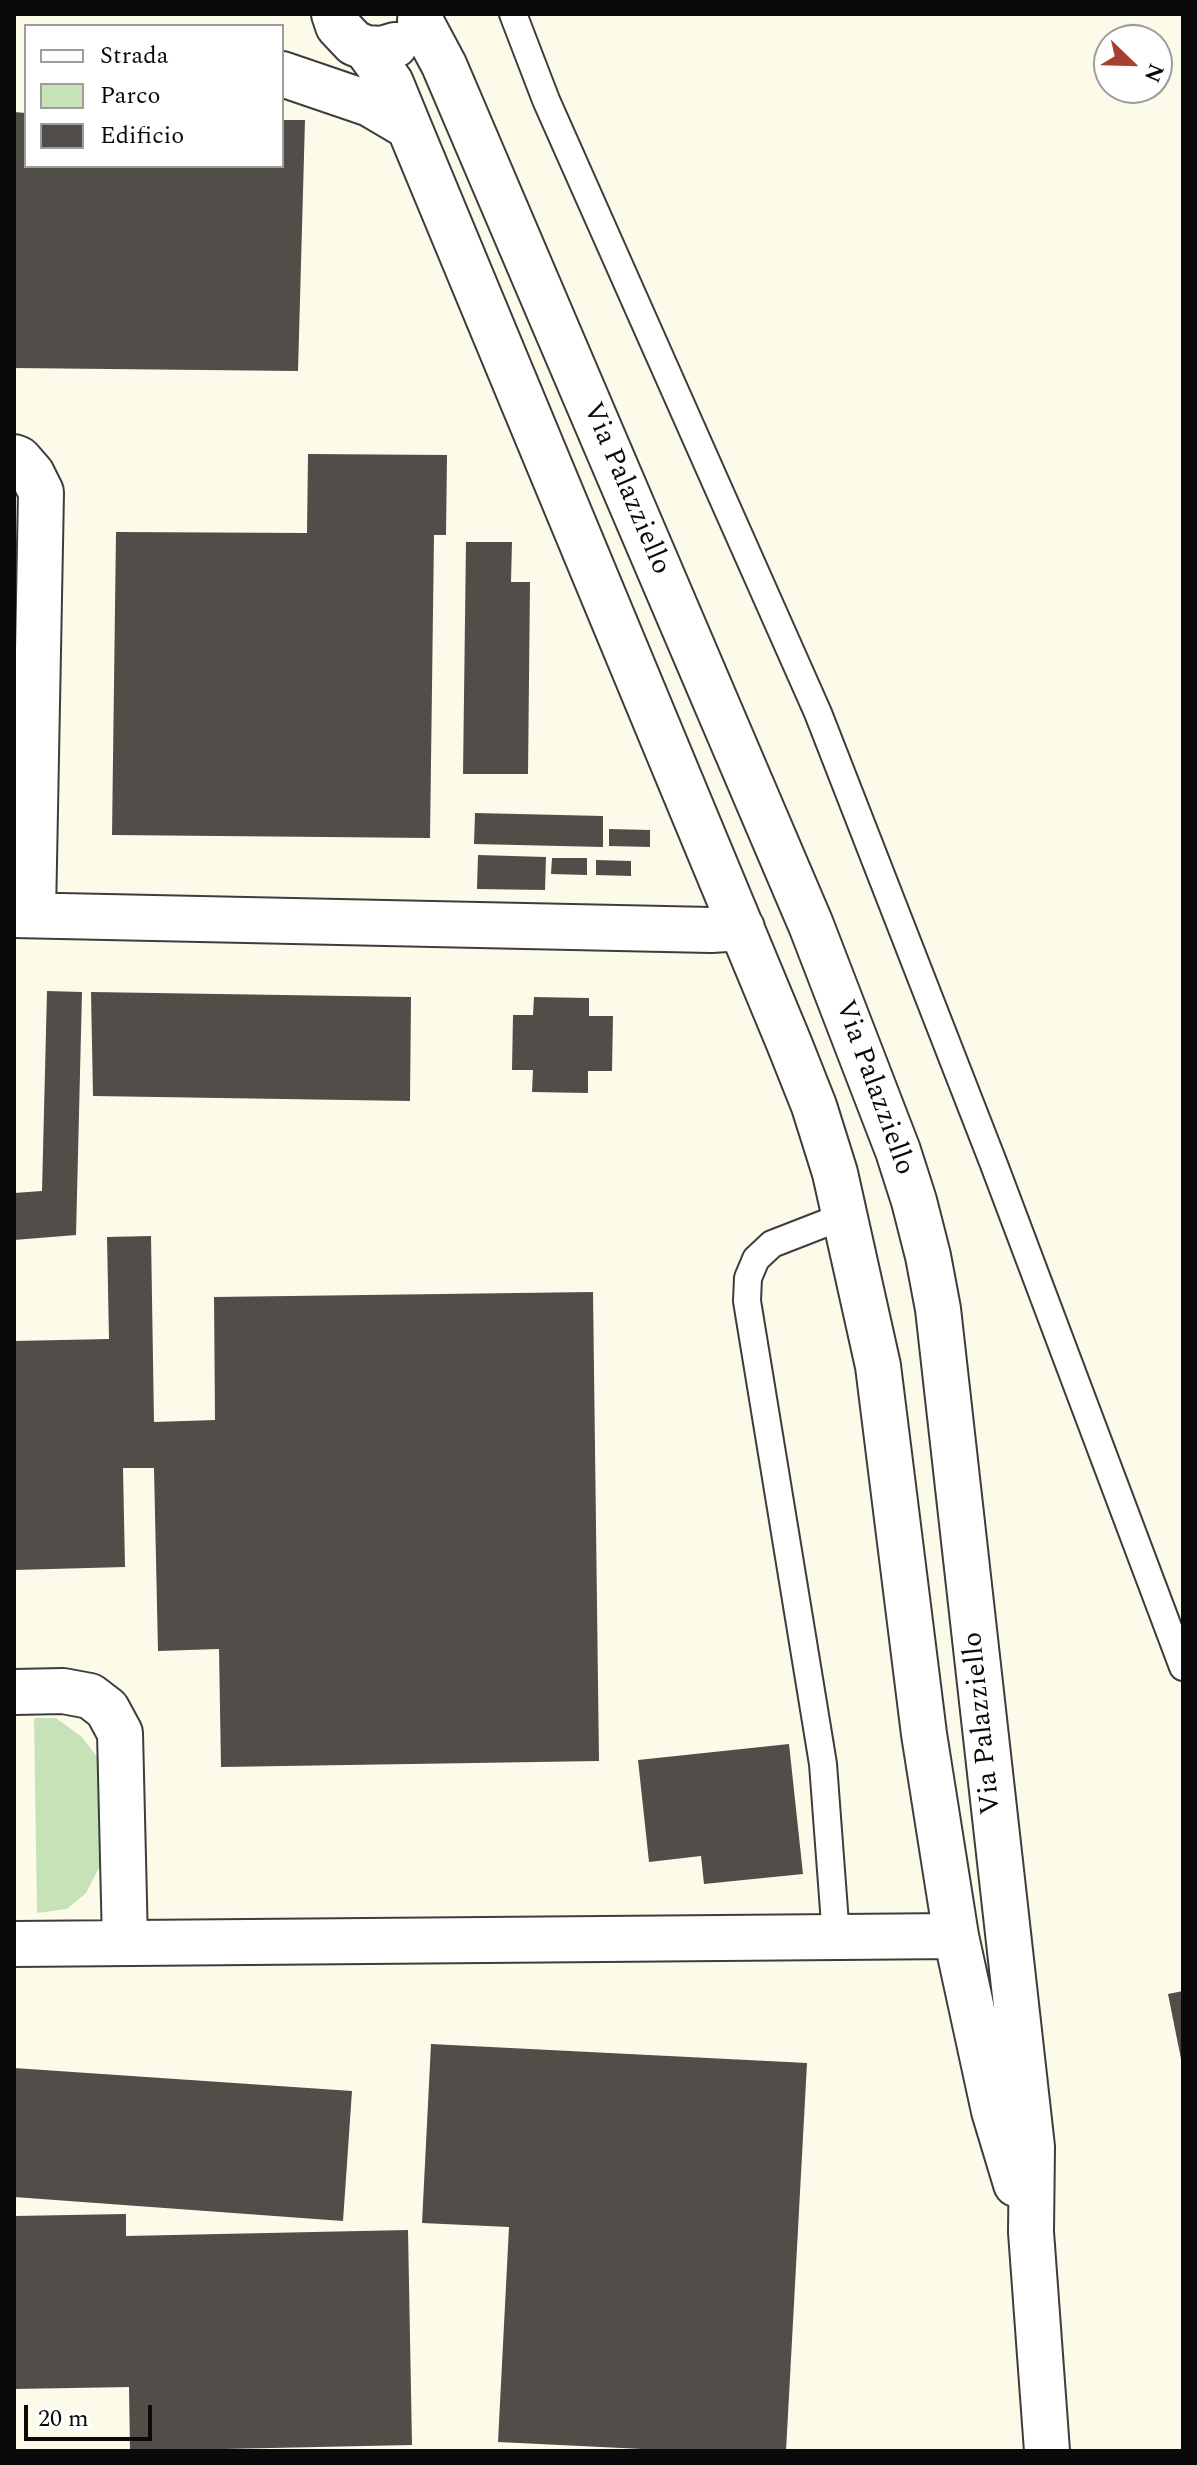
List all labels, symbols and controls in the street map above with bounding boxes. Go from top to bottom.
legend [24,24,284,168]
north arrow [1093,24,1173,104]
text: Strada [100,38,168,74]
text: N [1135,58,1172,87]
text: Parco [100,78,161,114]
text: Edificio [100,118,184,154]
street label: Via Palazziello [574,398,676,580]
street label: Via Palazziello [826,996,920,1180]
street label: Via Palazziello [958,1630,1010,1816]
scale bar [28,2389,156,2439]
text: 20 m [38,2401,89,2437]

